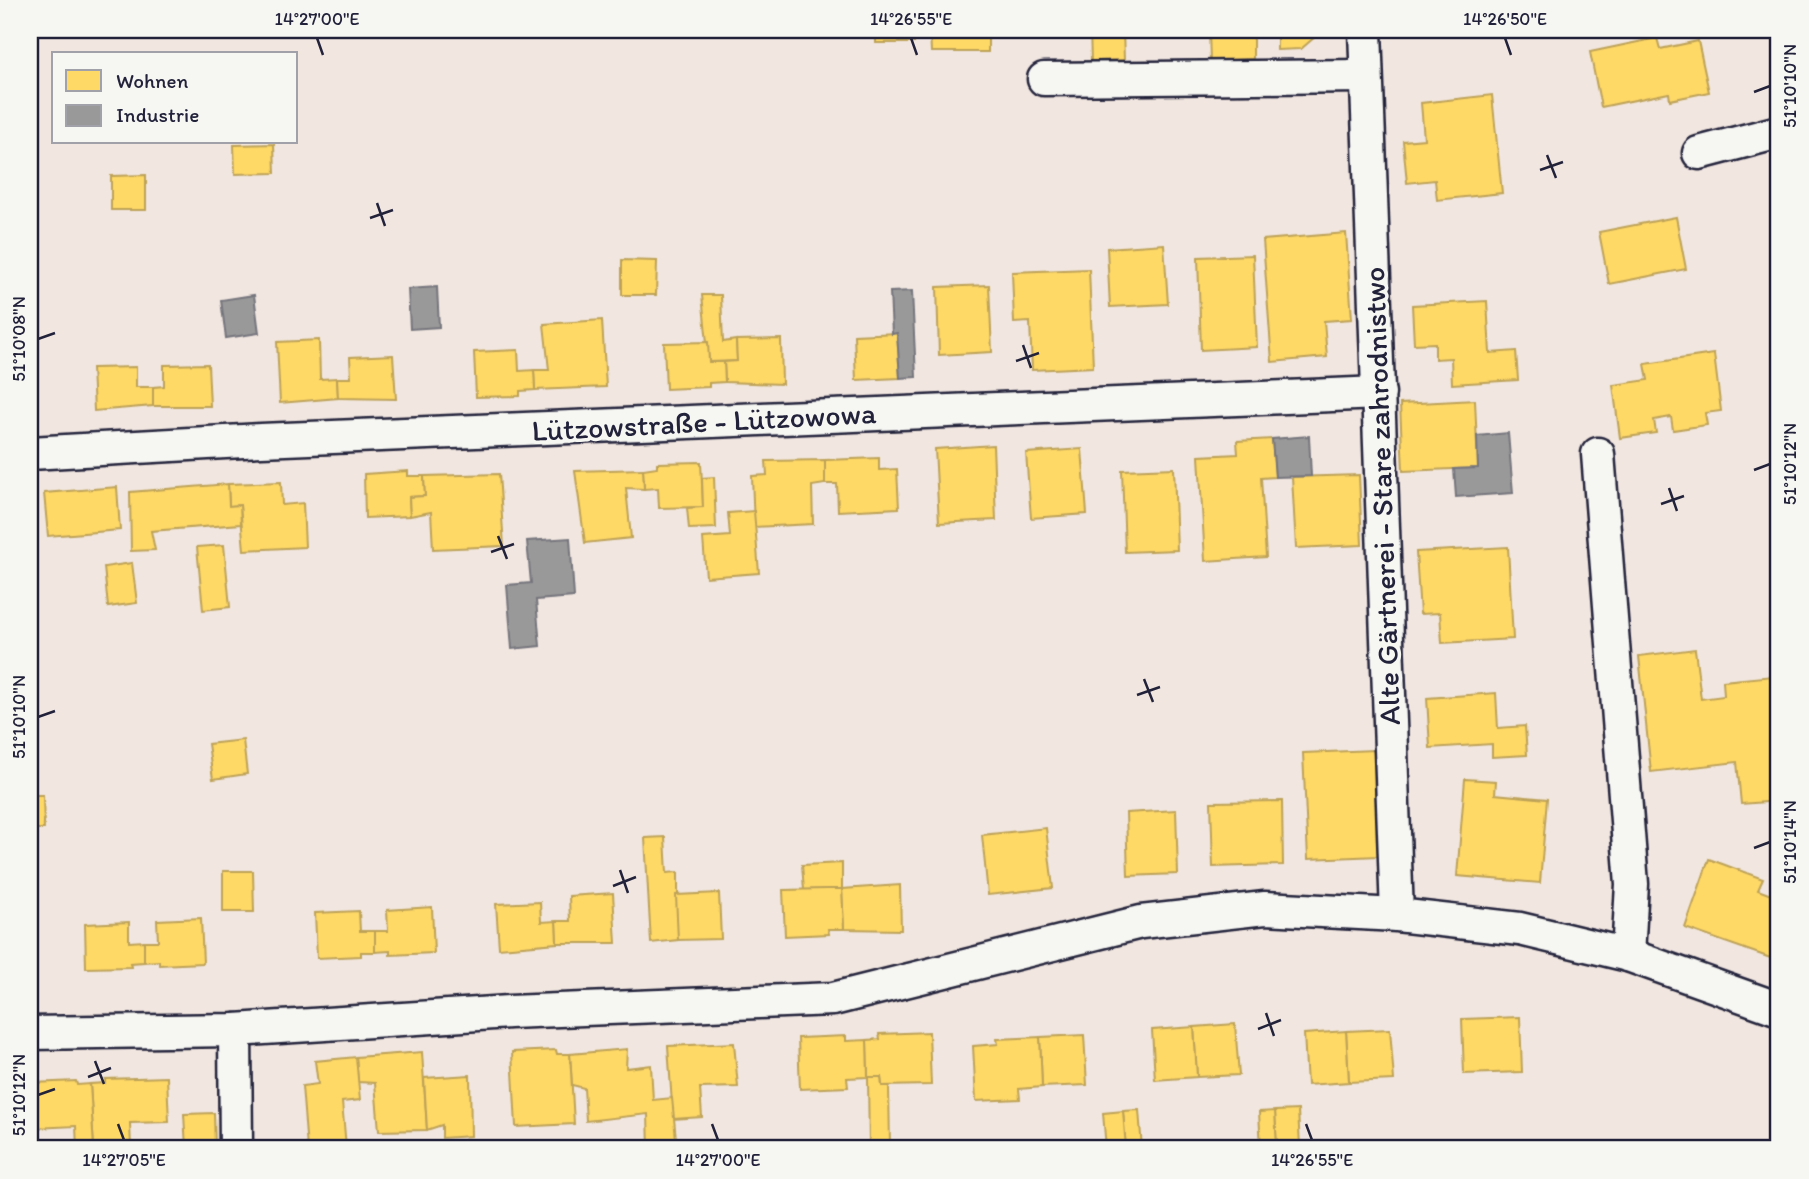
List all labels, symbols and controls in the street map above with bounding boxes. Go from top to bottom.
text: 14°27'00"E [275,8,360,30]
text: 14°26'55"E [870,8,952,30]
text: 14°26'50"E [1463,8,1547,30]
text: 51°10'10"N [1779,44,1801,128]
legend [52,52,298,144]
text: Wohnen [116,68,188,93]
text: Industrie [116,102,199,127]
street label: Alte Gärtnerei - Stare zahrodnistwo [1355,266,1408,726]
text: 51°10'08"N [8,296,30,382]
street label: Lützowstraße - Lützowowa [531,394,878,449]
text: 51°10'12"N [1779,423,1801,505]
text: 51°10'10"N [8,675,30,759]
text: 51°10'14"N [1779,800,1801,884]
text: 51°10'12"N [8,1054,30,1136]
text: 14°27'05"E [82,1149,166,1171]
text: 14°27'00"E [676,1149,761,1171]
text: 14°26'55"E [1271,1149,1353,1171]

